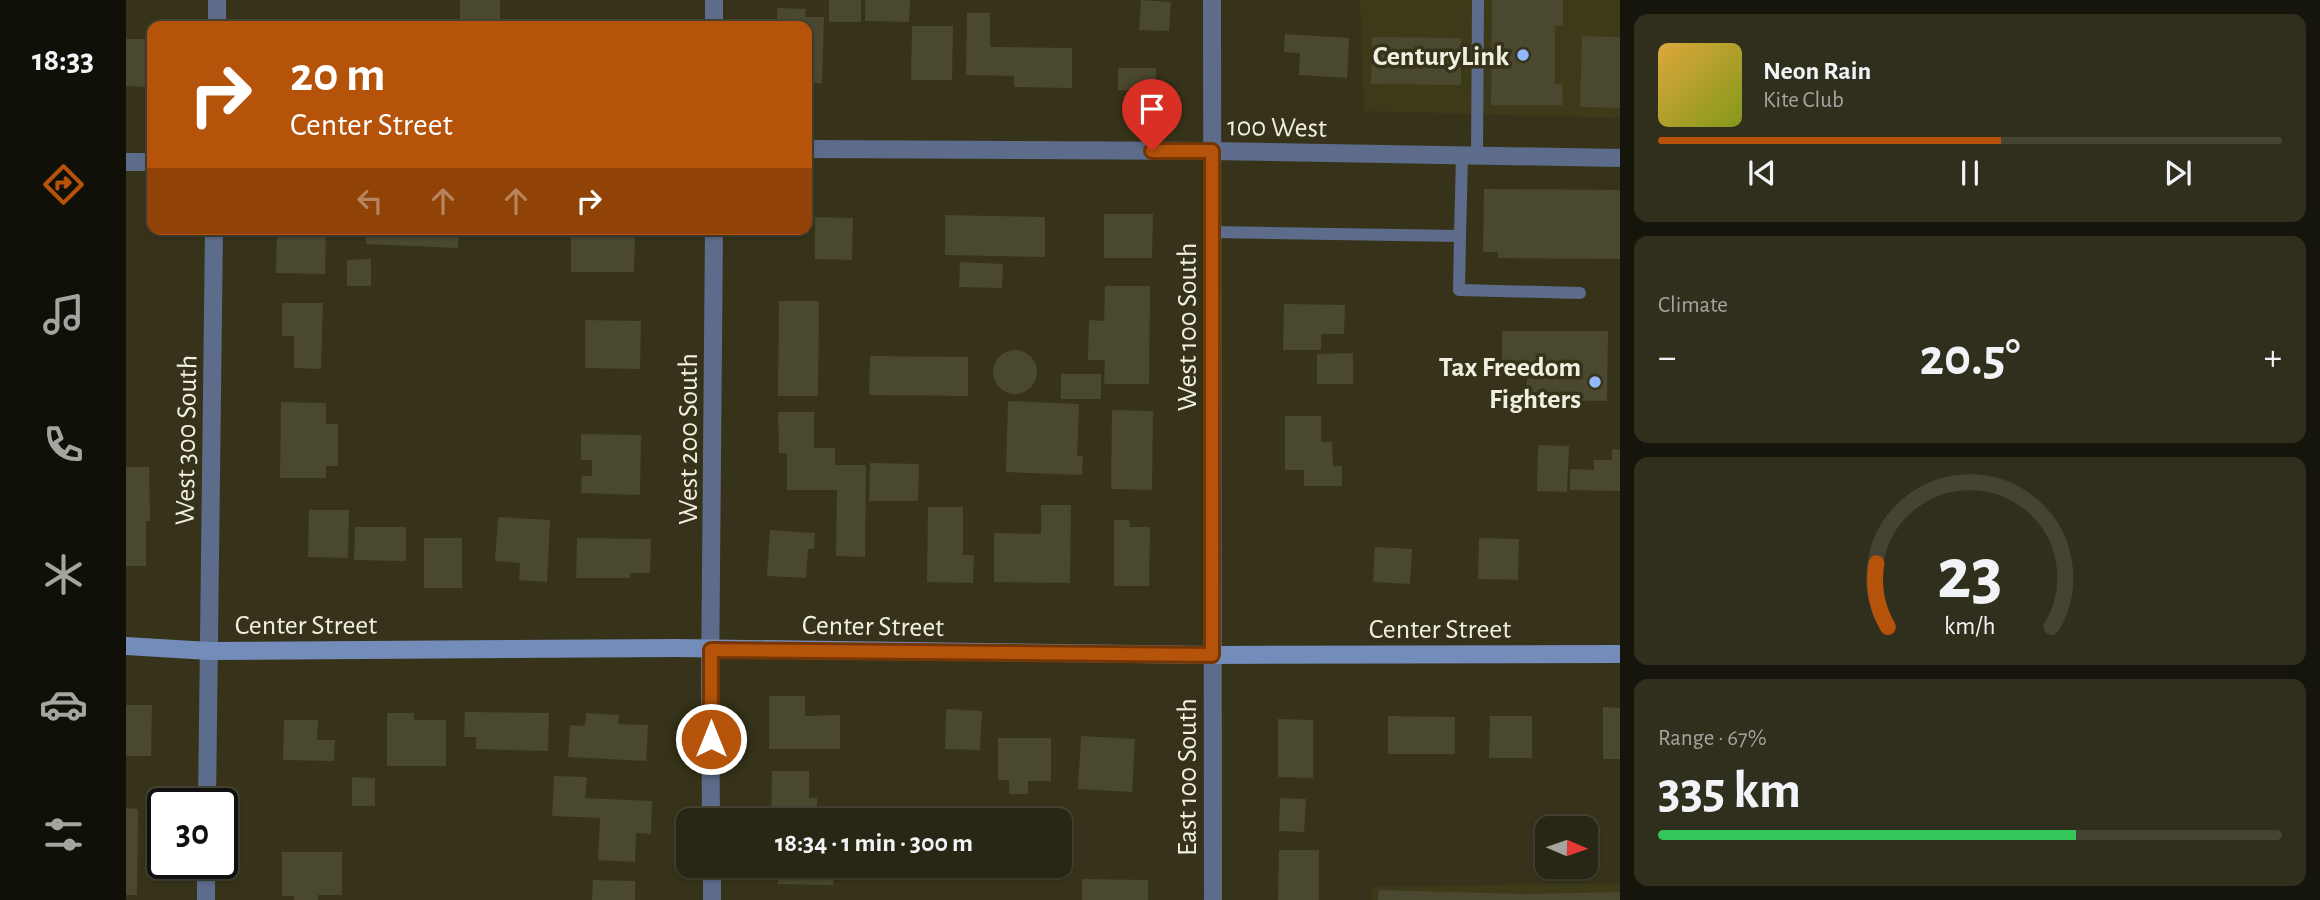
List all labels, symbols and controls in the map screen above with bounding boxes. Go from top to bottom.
place label: CenturyLink [1373,43,1509,71]
text: 18:33 [32,44,94,76]
marker: CenturyLink [1515,47,1531,63]
icon: right [175,49,266,140]
text: 20 m [290,51,386,100]
text: Neon Rain [1763,58,1871,84]
pin [1122,79,1182,151]
text: Kite Club [1763,89,1844,112]
icon: arrive [1133,90,1171,128]
text: Center Street [290,109,453,141]
street label: 100 West [1227,113,1327,143]
icon: previous [1743,154,1781,192]
icon: pause [1951,154,1989,192]
icon: next [2159,154,2197,192]
icon: directions [39,160,88,209]
icon: left [351,182,389,220]
icon: ahead [424,182,462,220]
icon: ahead [497,182,535,220]
icon: right [570,182,608,220]
street label: West 100 South [1174,243,1202,411]
icon: music [39,290,88,339]
text: Climate [1658,294,1728,317]
text: 20.5° [1919,332,2021,384]
text: − [1658,339,1676,377]
text: + [2264,339,2282,377]
street label: West 200 South [675,353,703,525]
place label: Tax Freedom Fighters [1439,354,1581,414]
street label: West 300 South [172,355,202,526]
marker: Tax Freedom Fighters [1587,374,1603,390]
icon: phone [39,420,88,469]
text: 23 [1937,539,2003,612]
icon: climate [39,550,88,599]
street label: Center Street [235,612,377,640]
street label: Center Street [802,612,944,642]
text: km/h [1944,614,1996,639]
street label: Center Street [1369,616,1511,644]
icon: car [39,680,88,729]
street label: East 100 South [1174,698,1202,856]
position arrow [674,702,748,776]
text: Range · 67% [1658,727,1767,750]
text: 335 km [1658,765,1801,817]
speed limit sign: 30 [147,788,238,879]
icon: filters [39,810,88,859]
north arrow [1535,816,1598,878]
map controls [1535,816,1598,879]
text: 18:34 · 1 min · 300 m [775,830,973,856]

